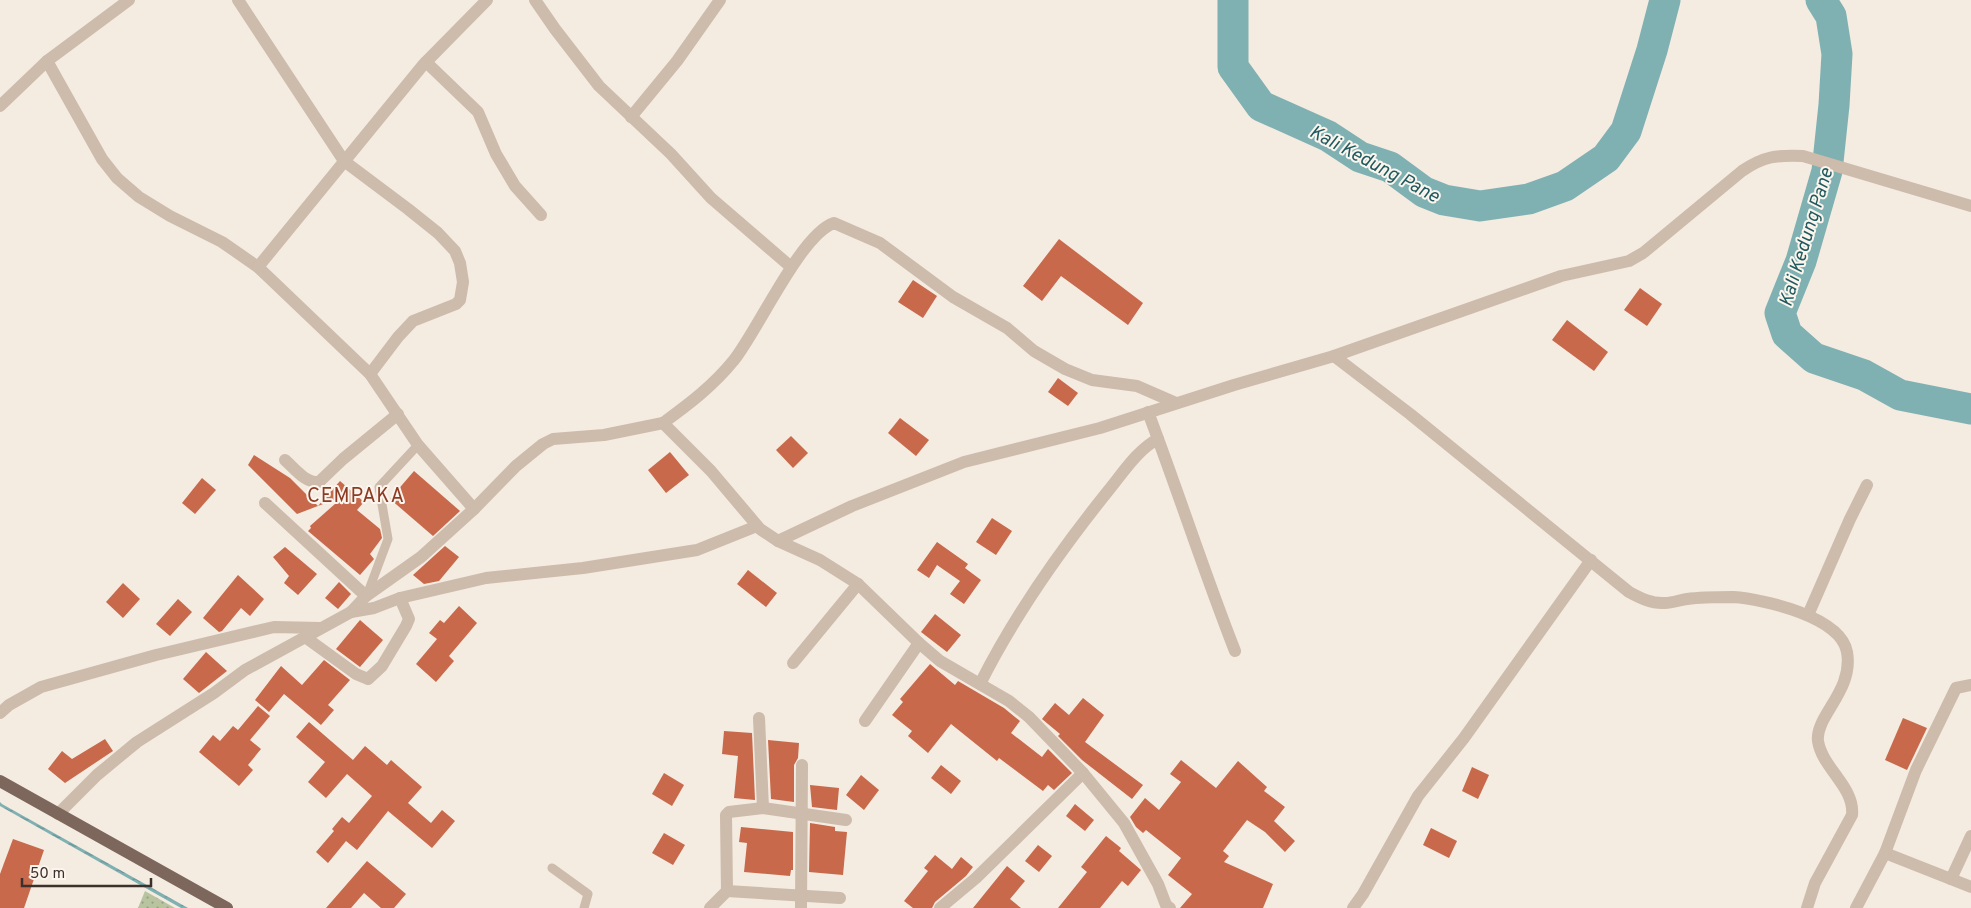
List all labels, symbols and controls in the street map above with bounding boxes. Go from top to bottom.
water label: Kali Kedung Pane [1305,120,1443,209]
water label: Kali Kedung Pane [1774,165,1839,310]
district label: CEMPAKA [307,484,405,510]
scale bar [22,856,151,888]
text: 50 m [30,865,65,884]

